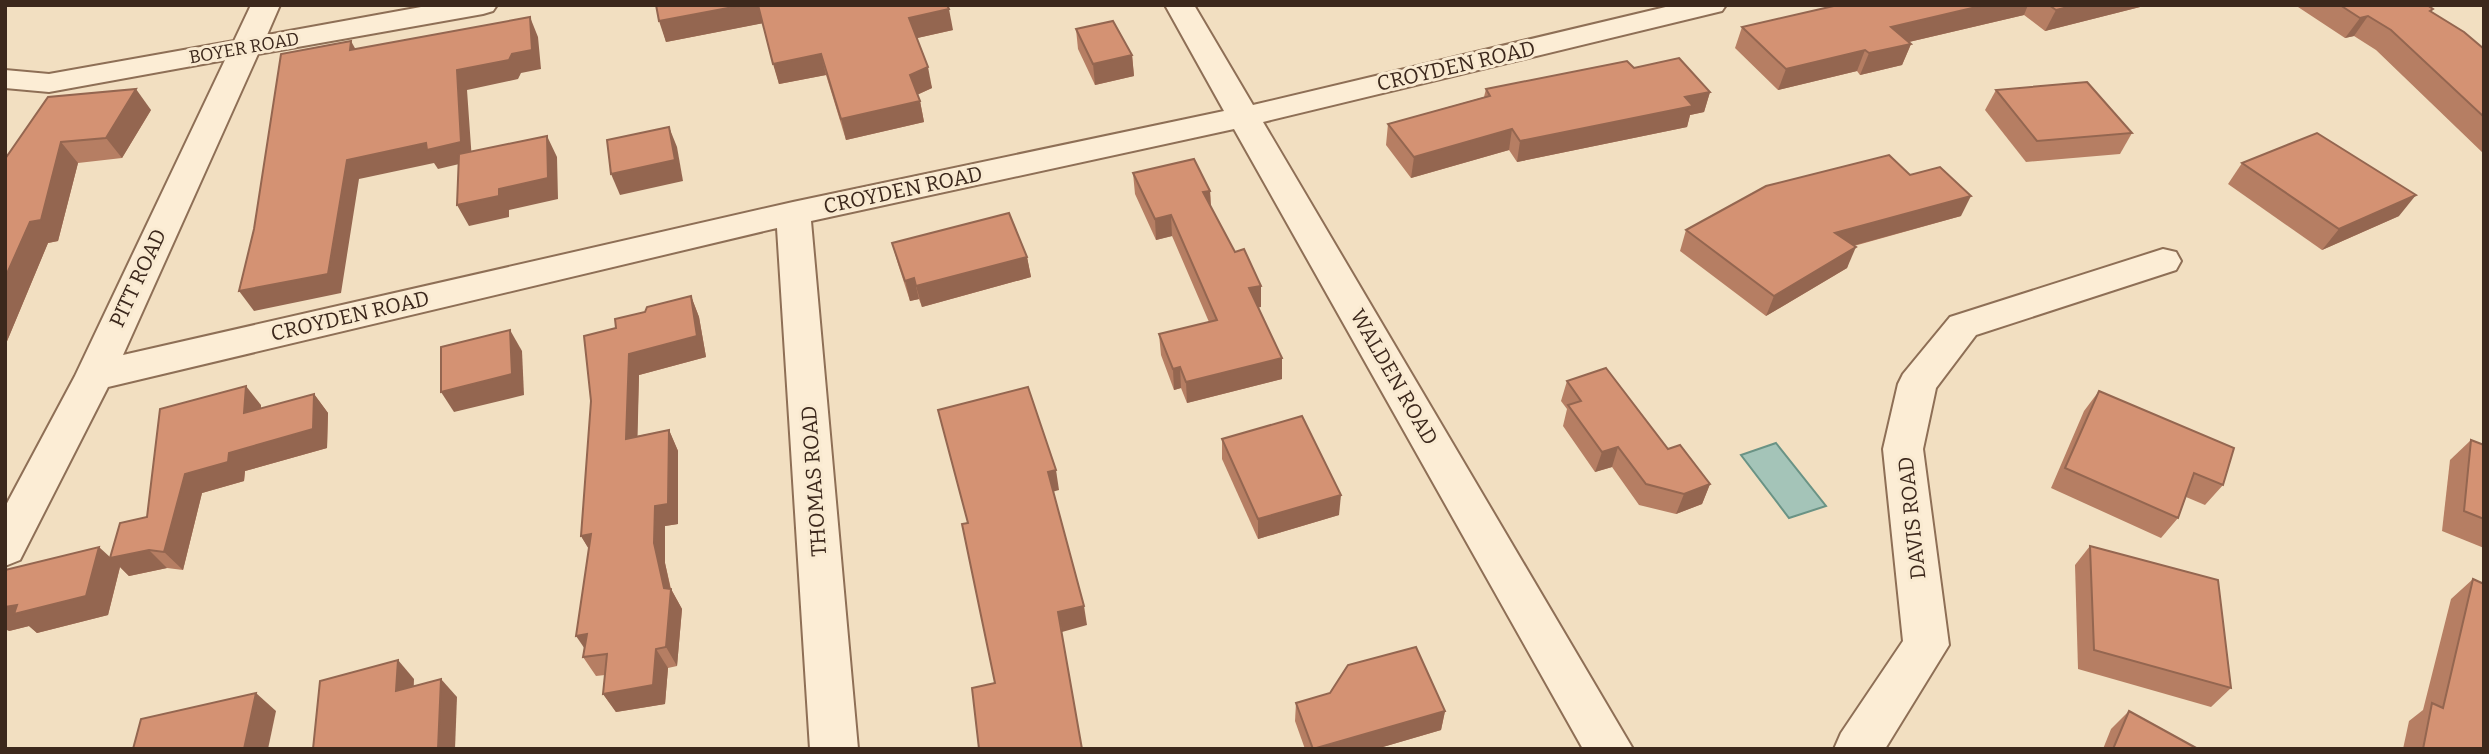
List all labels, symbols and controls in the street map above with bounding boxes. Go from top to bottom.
street label: BOYER ROAD [187,27,301,69]
street label: CROYDEN ROAD [1374,35,1538,97]
street label: CROYDEN ROAD [821,160,985,220]
street label: PITT ROAD [104,225,172,331]
street label: CROYDEN ROAD [268,285,432,347]
street label: WALDEN ROAD [1345,305,1443,449]
street label: THOMAS ROAD [796,405,832,557]
street label: DAVIS ROAD [1893,455,1931,581]

